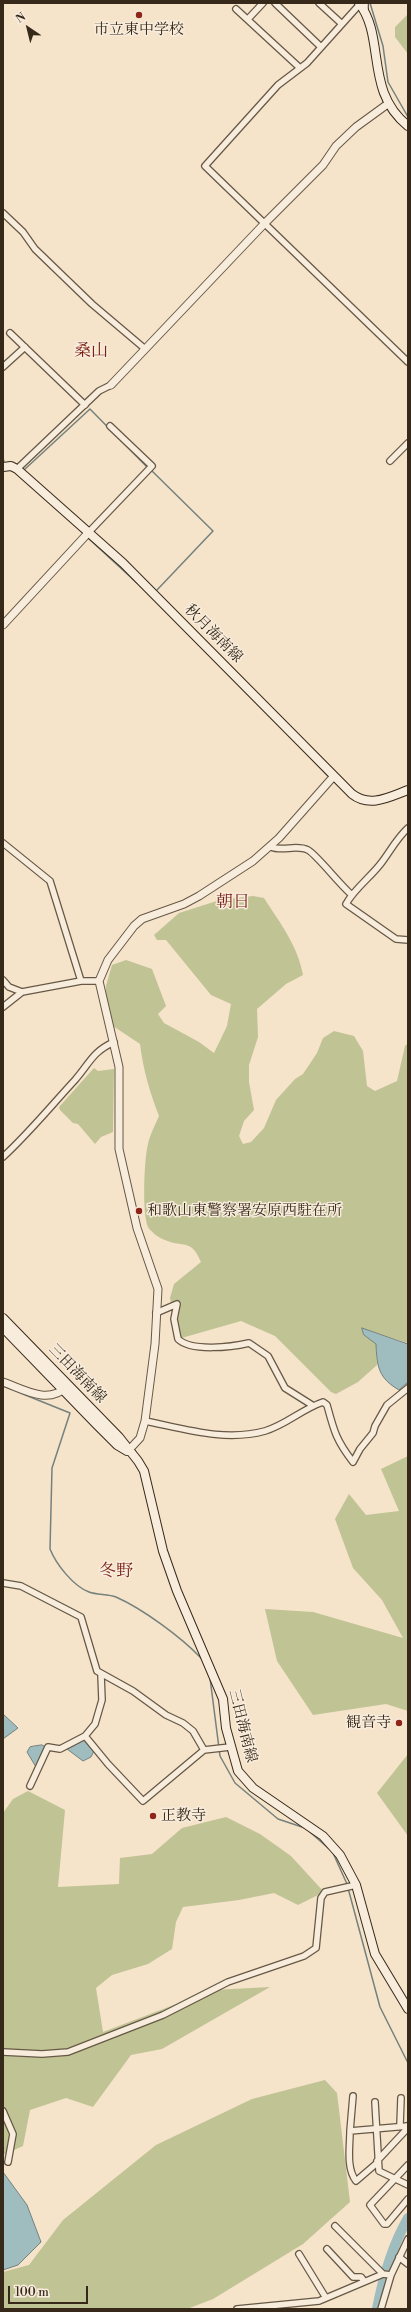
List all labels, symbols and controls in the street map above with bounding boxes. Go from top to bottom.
north arrow [8,8,48,48]
text: N [14,10,29,26]
marker: 市立東中学校 [134,10,144,20]
place label: 市立東中学校 [94,21,184,39]
district label: 桑山 [74,342,108,362]
street label: 秋月海南線 [180,601,246,667]
district label: 朝日 [216,893,250,913]
place label: 和歌山東警察署安原西駐在所 [147,1202,342,1220]
marker: 和歌山東警察署安原西駐在所 [134,1206,144,1216]
street label: 三田海南線 [44,1341,110,1407]
district label: 冬野 [99,1562,133,1582]
street label: 三田海南線 [224,1687,260,1765]
place label: 観音寺 [346,1714,391,1732]
marker: 観音寺 [394,1718,404,1728]
place label: 正教寺 [161,1807,206,1825]
marker: 正教寺 [148,1811,158,1821]
scale bar [10,2278,90,2304]
text: 100 m [15,2285,49,2300]

